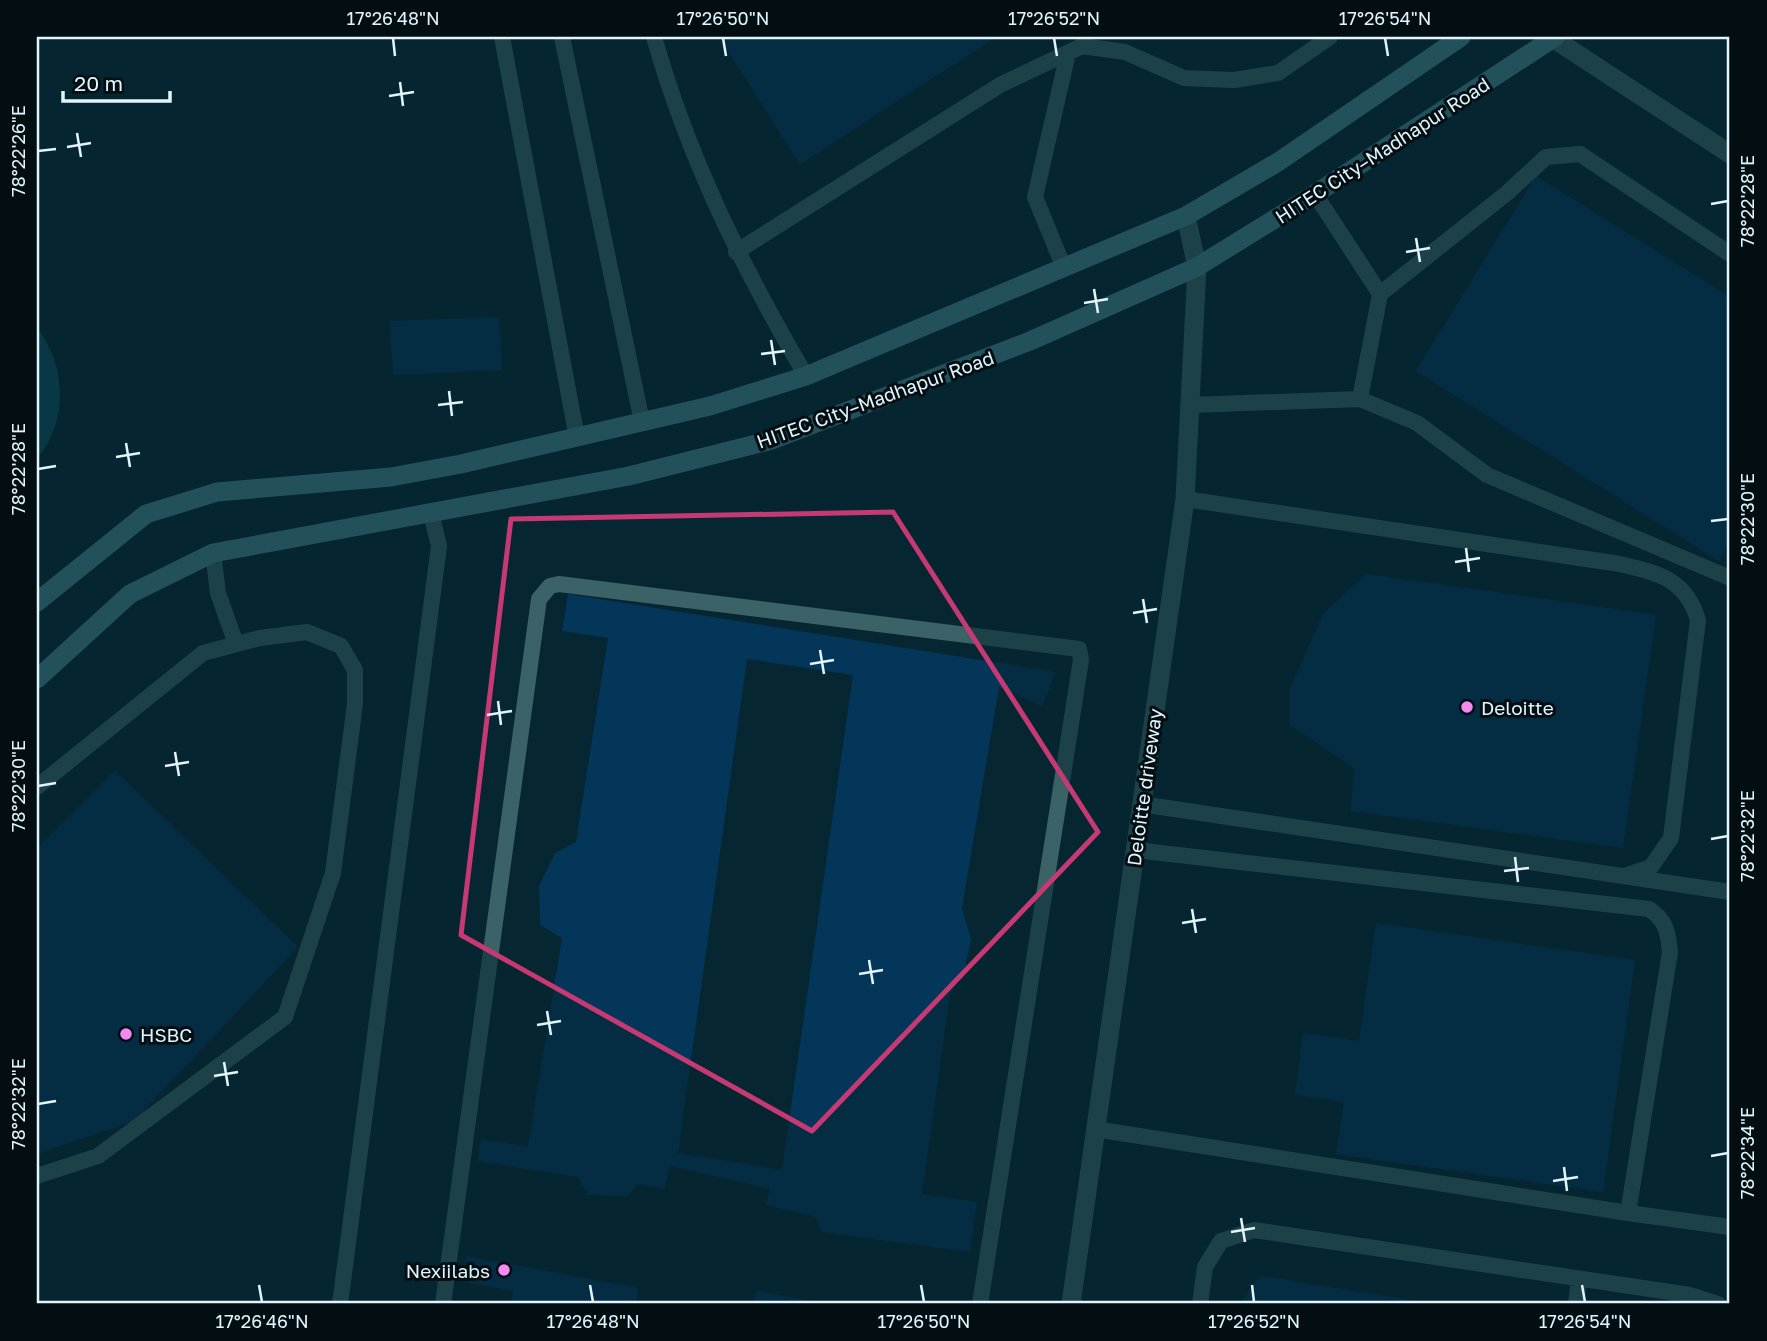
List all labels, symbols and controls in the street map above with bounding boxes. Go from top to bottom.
text: 17°26'48"N [346,7,440,29]
text: 17°26'50"N [677,7,769,29]
text: 17°26'52"N [1008,7,1100,29]
text: 17°26'54"N [1339,7,1431,29]
scale bar [63,60,170,104]
text: 20 m [74,70,123,96]
street label: HITEC City–Madhapur Road [1271,72,1493,228]
text: 78°22'26"E [7,105,29,197]
text: 78°22'28"E [1736,155,1758,247]
street label: HITEC City–Madhapur Road [753,345,997,453]
text: 78°22'28"E [7,423,29,515]
text: 78°22'30"E [1736,473,1758,565]
place label: Deloitte [1481,696,1554,719]
marker: Deloitte [1459,699,1475,715]
street label: Deloitte driveway [1122,706,1166,867]
text: 78°22'30"E [7,740,29,832]
text: 78°22'32"E [1736,790,1758,882]
place label: HSBC [140,1023,192,1046]
marker: HSBC [118,1026,134,1042]
text: 78°22'32"E [7,1058,29,1150]
text: 78°22'34"E [1736,1107,1758,1199]
place label: Nexiilabs [406,1259,490,1282]
marker: Nexiilabs [496,1262,512,1278]
text: 17°26'46"N [215,1310,309,1332]
text: 17°26'48"N [546,1310,640,1332]
text: 17°26'50"N [878,1310,970,1332]
text: 17°26'52"N [1208,1310,1300,1332]
text: 17°26'54"N [1539,1310,1631,1332]

